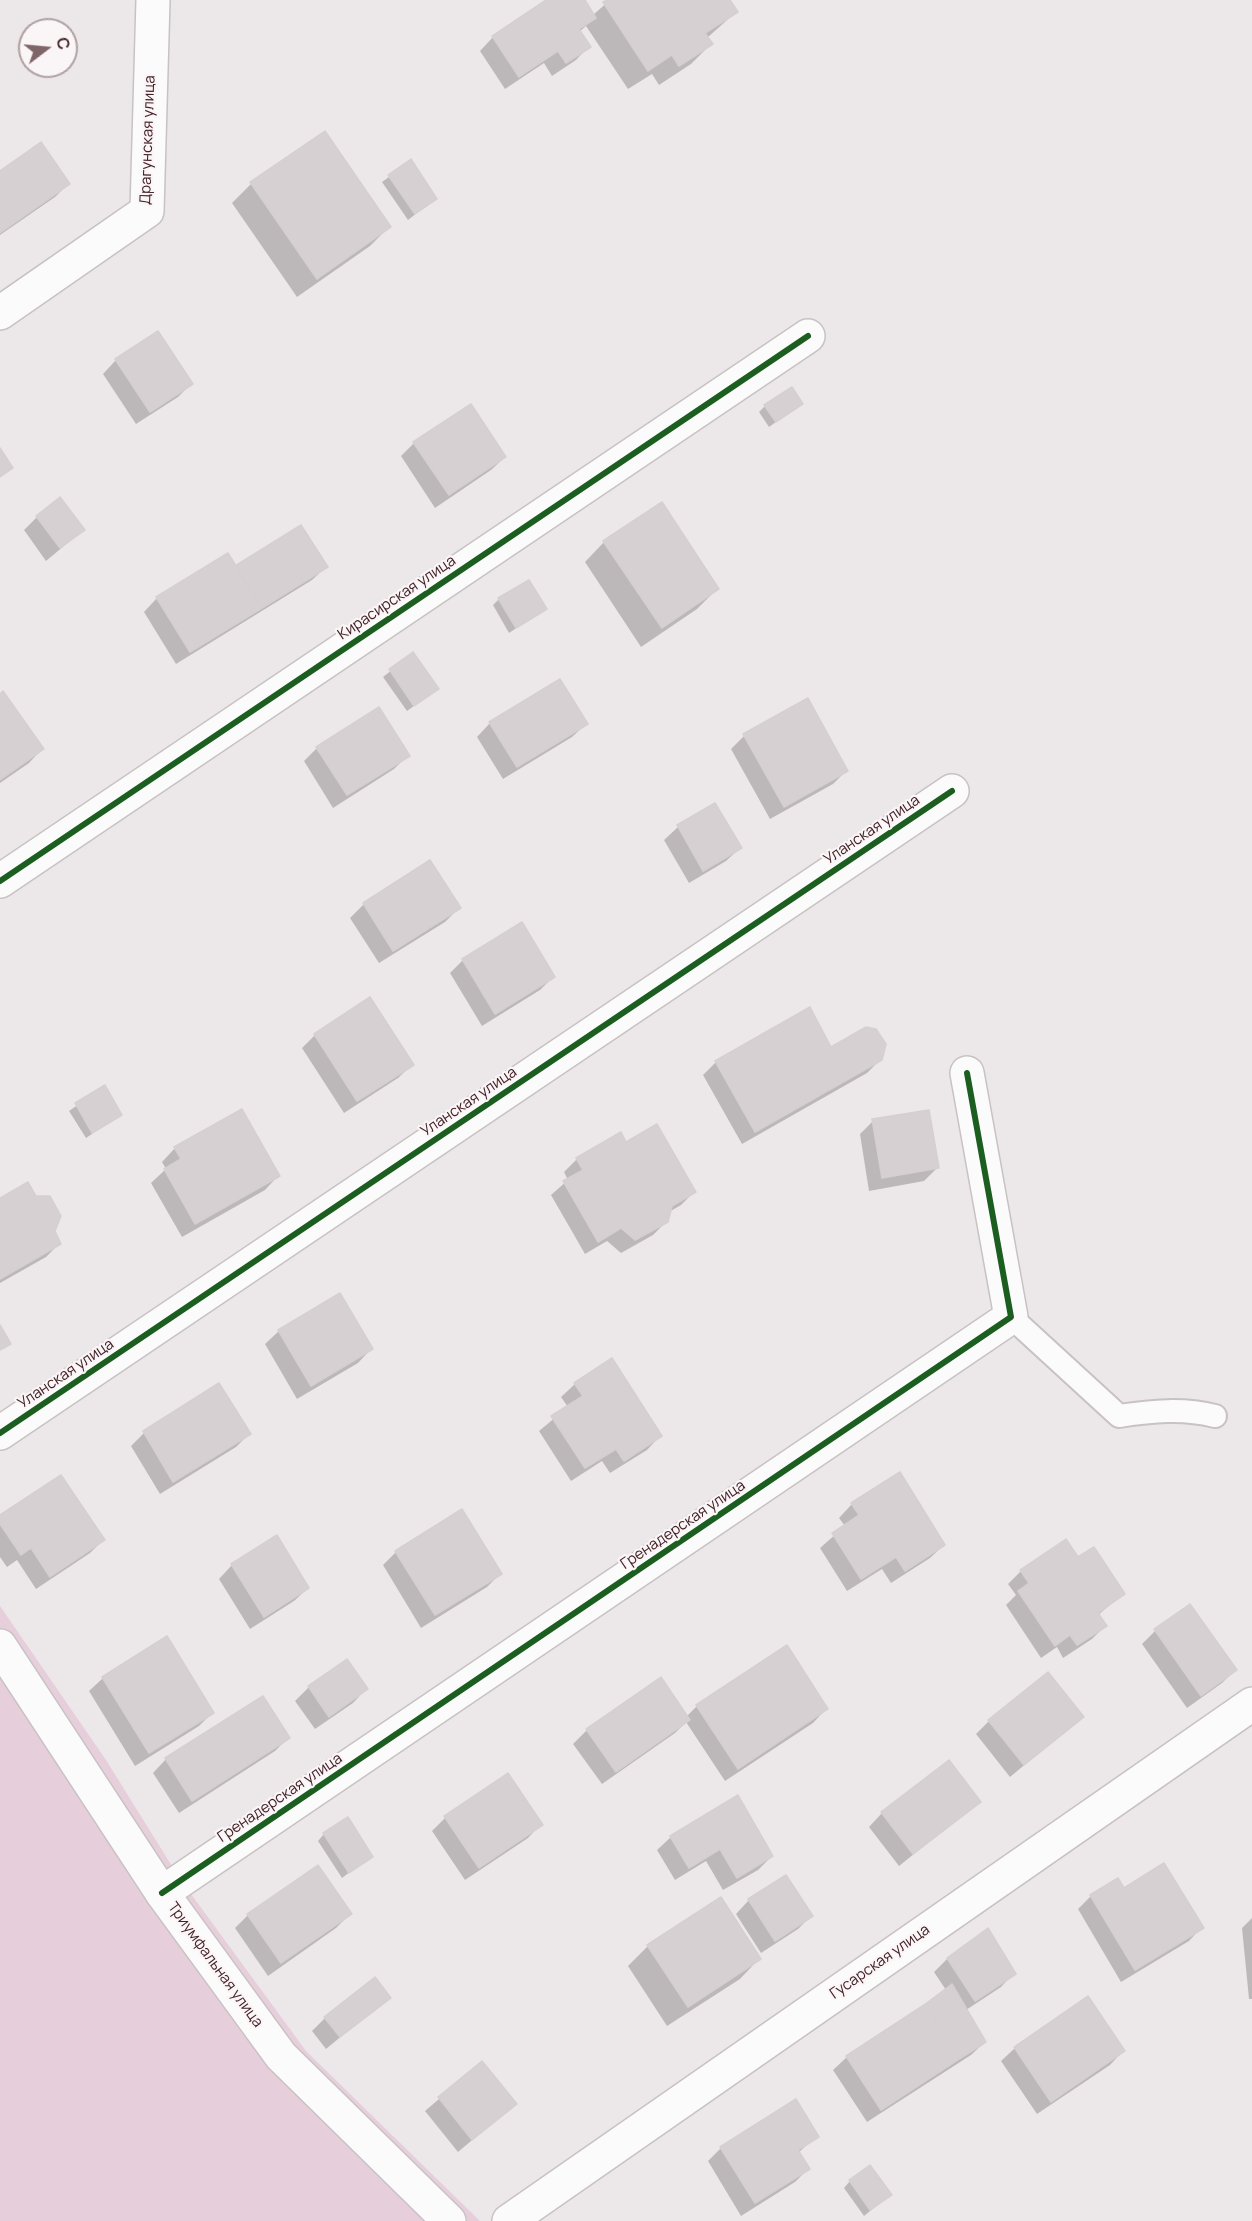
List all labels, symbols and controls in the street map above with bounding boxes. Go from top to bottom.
north arrow [18,18,78,78]
text: С [51,35,76,52]
street label: Драгунская улица [137,75,159,205]
street label: Кирасирская улица [335,552,459,644]
street label: Уланская улица [821,791,923,869]
street label: Уланская улица [418,1063,520,1141]
street label: Уланская улица [15,1335,117,1413]
street label: Гренадерская улица [617,1477,749,1573]
street label: Гренадерская улица [214,1750,346,1846]
street label: Триумфальная улица [164,1899,266,2031]
street label: Гусарская улица [827,1921,933,2003]

